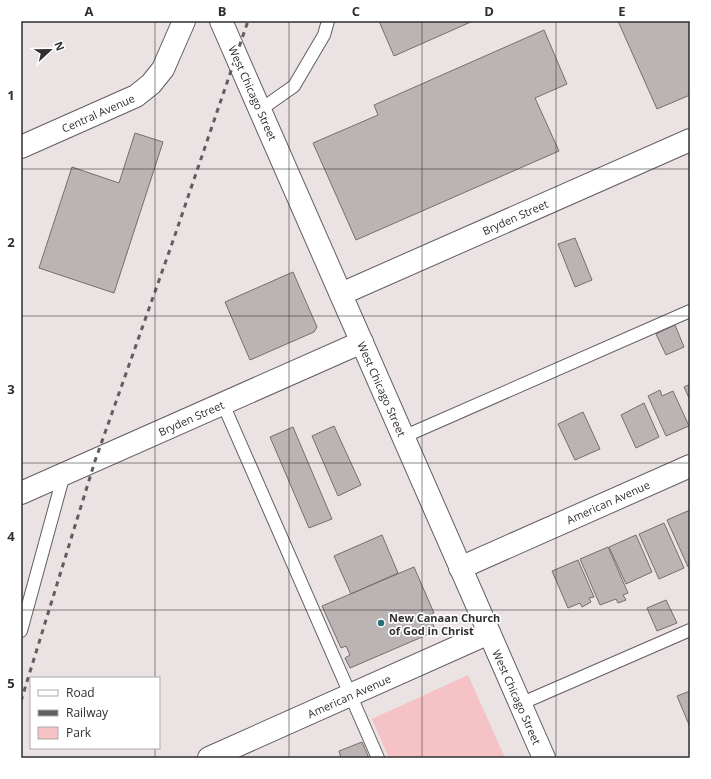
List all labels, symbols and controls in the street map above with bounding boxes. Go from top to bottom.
text: A [85,2,94,20]
text: B [218,2,227,20]
text: C [352,2,360,20]
text: D [484,2,494,20]
text: E [618,2,626,20]
north arrow [30,30,70,70]
text: N [51,39,68,53]
street label: West Chicago Street [225,43,281,143]
text: 1 [7,86,15,104]
street label: Central Avenue [59,90,137,136]
street label: Bryden Street [480,196,550,238]
text: 2 [7,233,15,251]
street label: West Chicago Street [354,339,410,439]
text: 3 [7,380,15,398]
street label: Bryden Street [156,397,226,439]
street label: American Avenue [564,477,652,527]
text: 4 [7,527,15,545]
place label: New Canaan Church of God in Christ [389,610,500,638]
marker: New Canaan Church of God in Christ [376,618,386,628]
street label: West Chicago Street [489,647,545,747]
street label: American Avenue [305,671,393,721]
text: 5 [7,674,15,692]
legend [30,677,160,749]
text: Road [66,684,95,701]
text: Railway [66,704,109,721]
text: Park [66,724,92,741]

